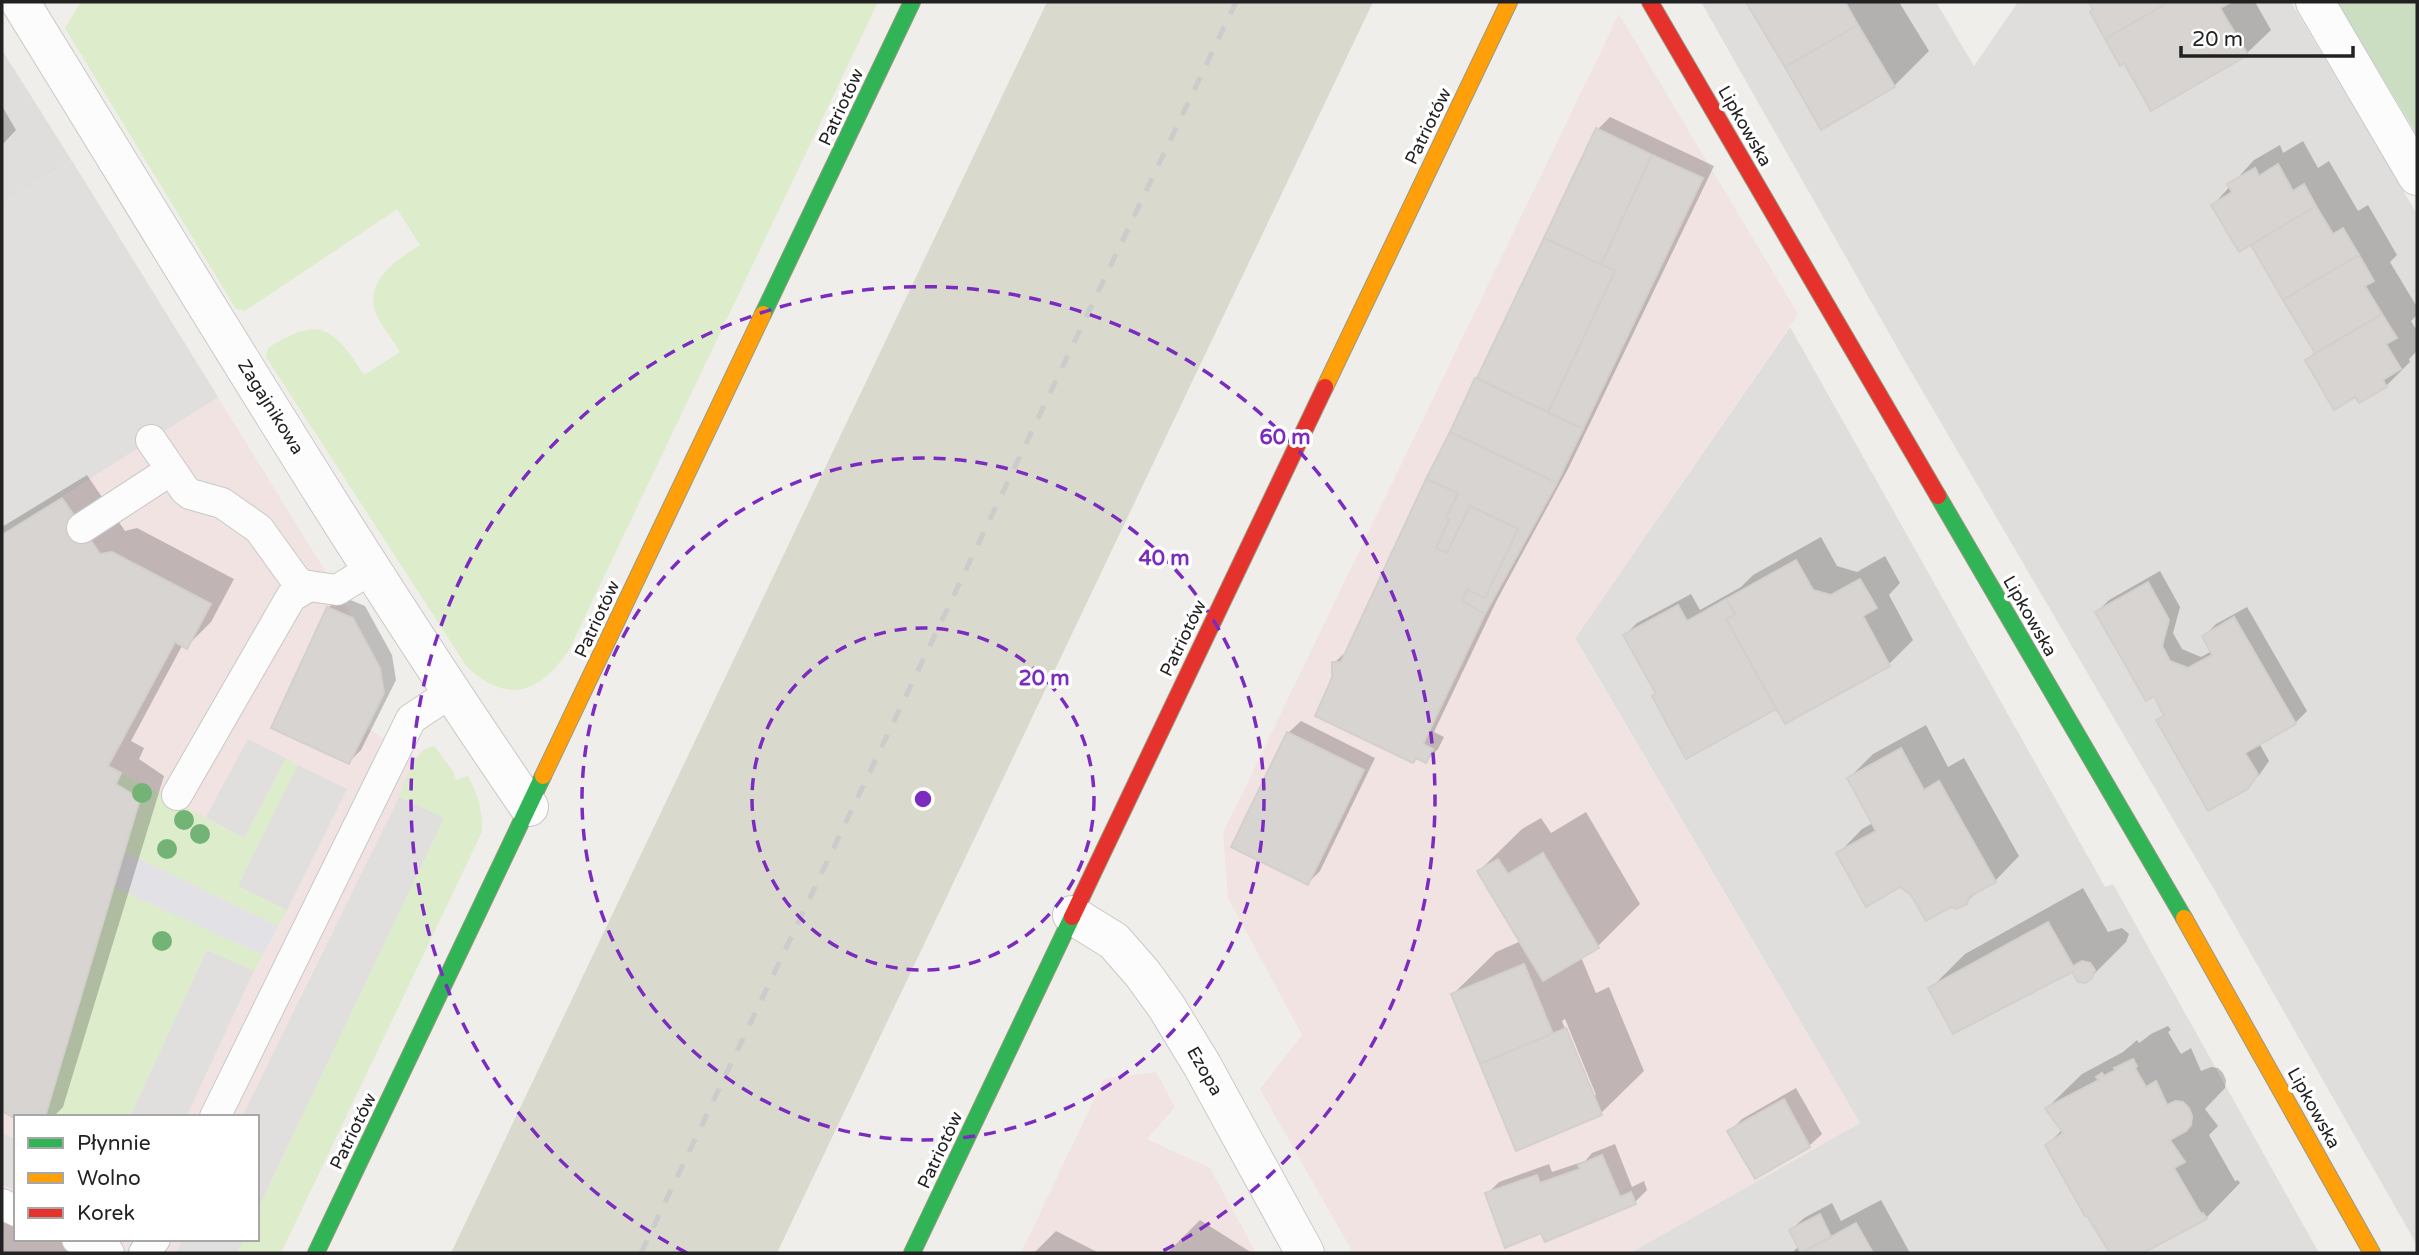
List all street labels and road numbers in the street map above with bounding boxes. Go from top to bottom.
street label: Patriotów [814,65,868,149]
street label: Lipkowska [1713,82,1777,170]
street label: Patriotów [1400,84,1456,168]
street label: Zagajnikowa [233,355,309,459]
street label: Lipkowska [1998,572,2062,660]
street label: Patriotów [570,577,624,661]
street label: Patriotów [1155,596,1211,680]
street label: Ezopa [1182,1043,1228,1099]
street label: Lipkowska [2283,1064,2345,1152]
street label: Patriotów [325,1089,381,1173]
street label: Patriotów [913,1108,967,1192]

